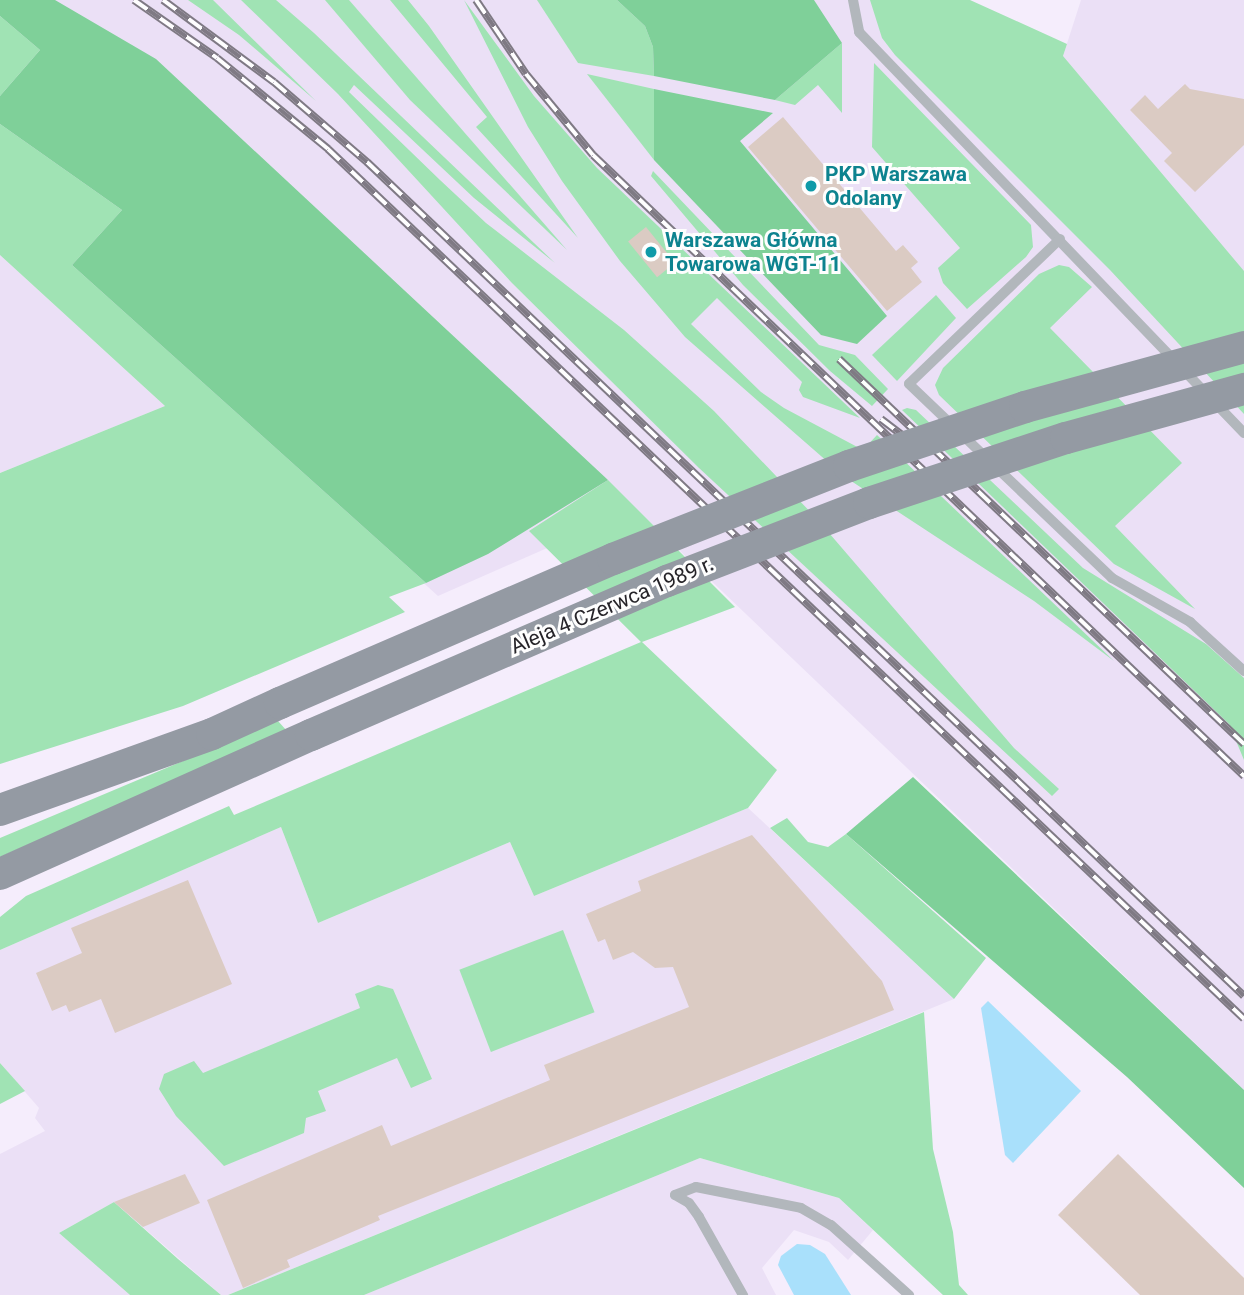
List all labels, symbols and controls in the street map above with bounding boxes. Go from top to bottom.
place label: PKP Warszawa Odolany [825,161,967,211]
marker: PKP Warszawa Odolany [803,178,819,194]
place label: Warszawa Główna Towarowa WGT-11 [665,227,841,277]
marker: Warszawa Główna Towarowa WGT-11 [643,244,659,260]
street label: Aleja 4 Czerwca 1989 r. [507,551,717,659]

